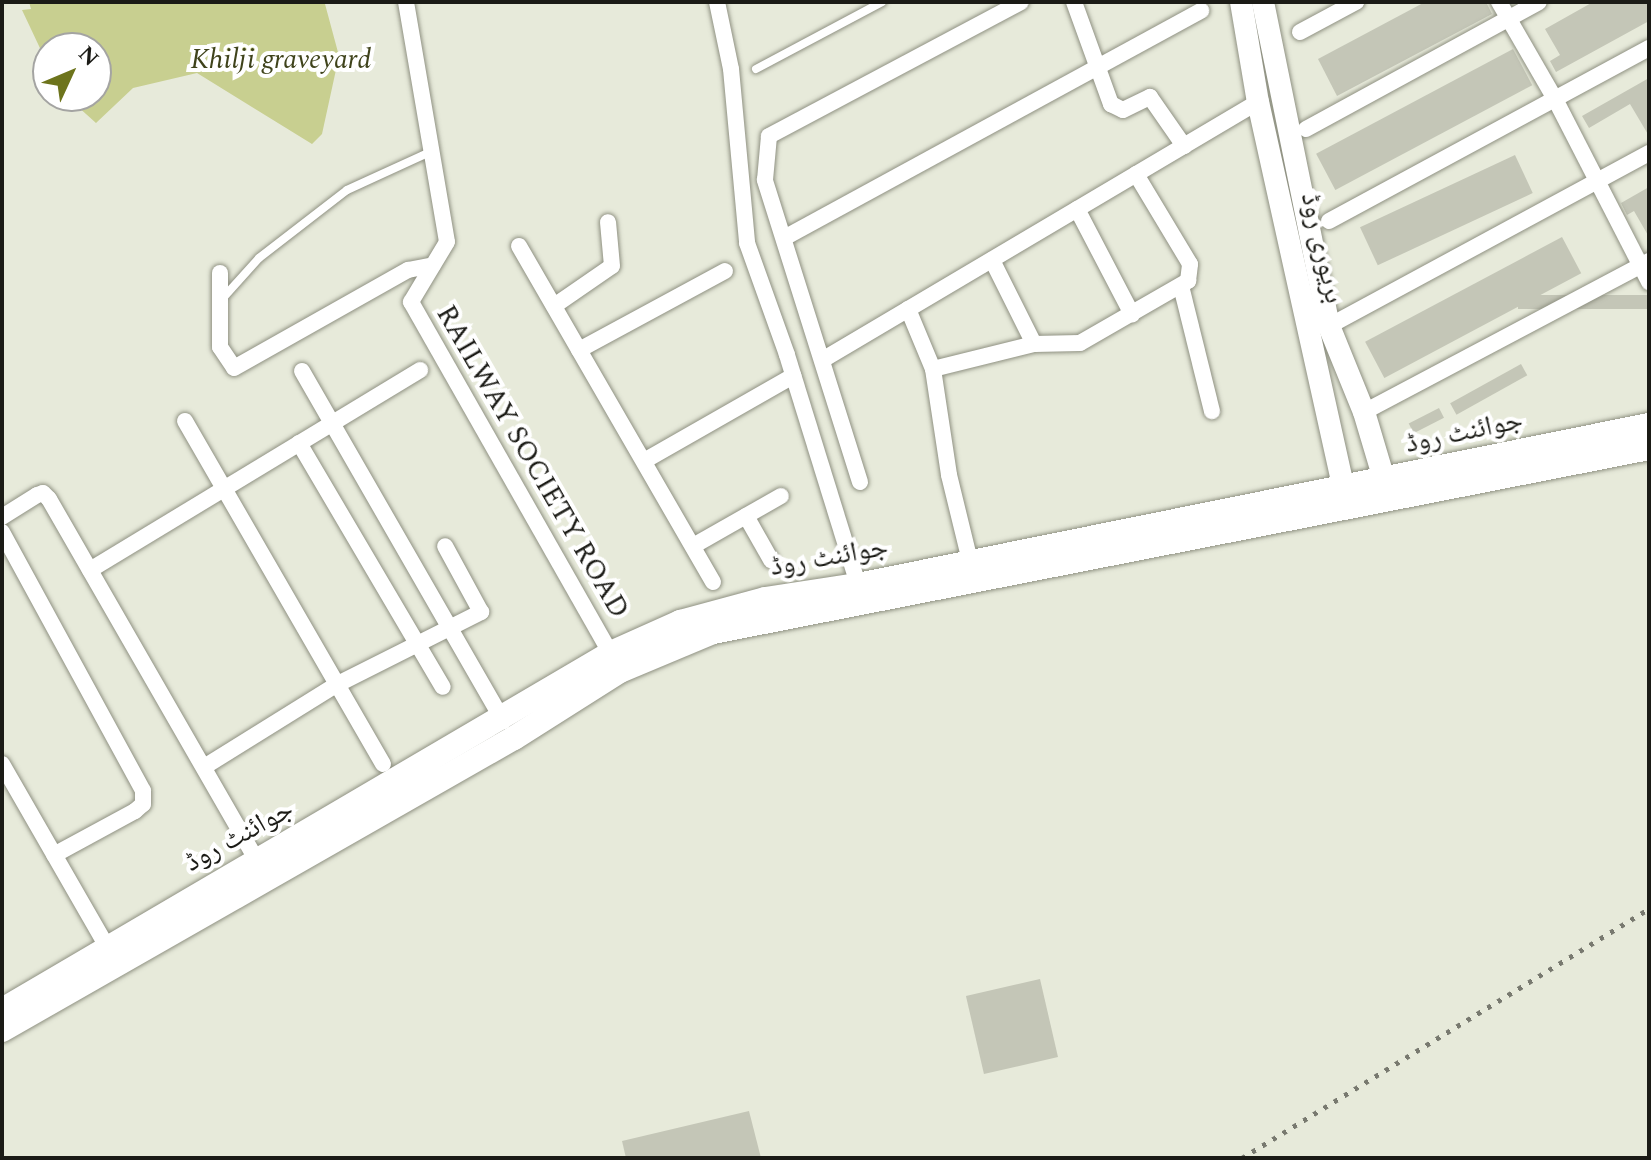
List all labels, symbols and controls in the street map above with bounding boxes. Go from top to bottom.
north arrow [32,32,112,112]
text: N [70,38,106,74]
park label: Khilji graveyard [191,43,371,77]
street label: بریوری روڈ [1293,189,1351,307]
street label: RAILWAY SOCIETY ROAD [428,299,636,625]
street label: جوائنٹ روڈ [1402,403,1526,461]
street label: جوائنٹ روڈ [768,530,890,584]
street label: جوائنٹ روڈ [179,793,299,879]

